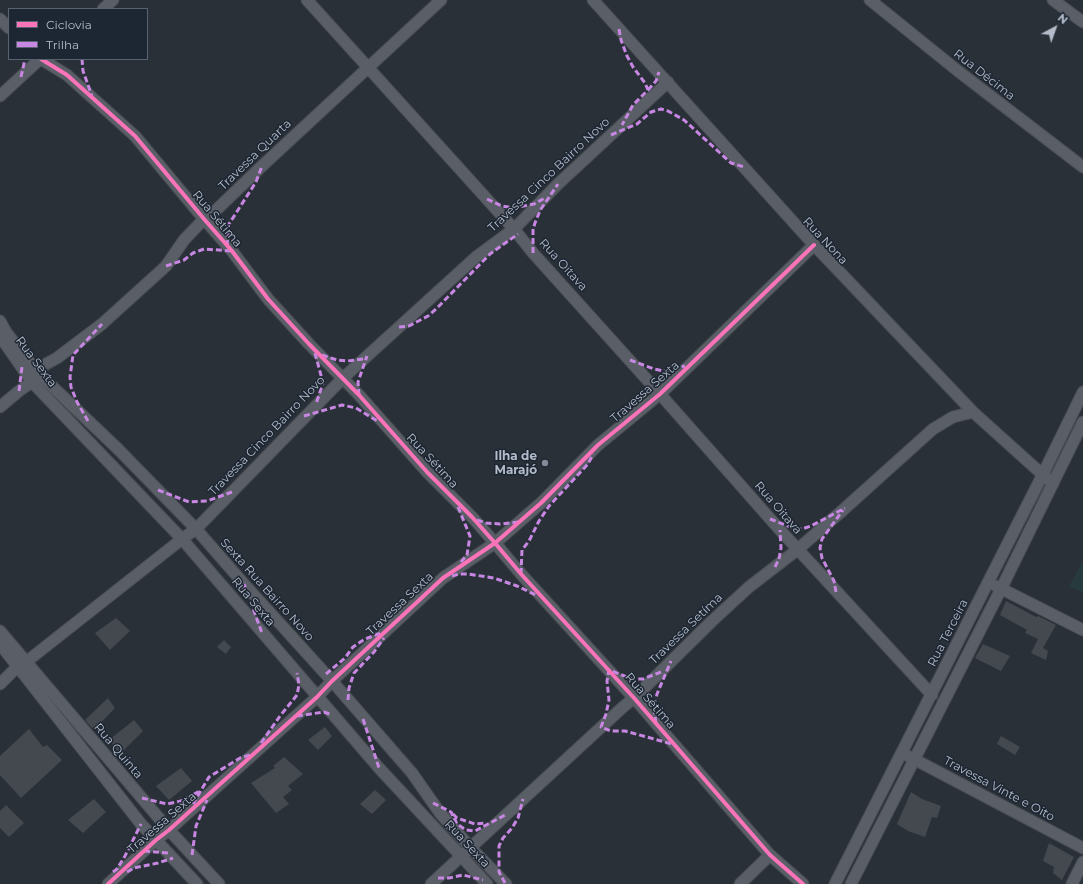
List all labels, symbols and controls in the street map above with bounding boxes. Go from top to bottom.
legend [8,8,148,60]
north arrow [1035,8,1075,48]
text: N [1055,11,1071,27]
text: Ciclovia [46,17,92,32]
text: Trilha [46,37,79,52]
street label: Rua Décima [950,47,1018,103]
street label: Travessa Cinco Bairro Novo [485,115,613,235]
street label: Travessa Quarta [216,117,294,193]
street label: Rua Sétima [189,188,245,250]
street label: Rua Nona [799,214,851,268]
street label: Rua Oitava [536,236,590,294]
street label: Rua Sexta [12,334,60,390]
street label: Travessa Sexta [608,358,682,426]
street label: Travessa Cinco Bairro Novo [206,373,328,499]
street label: Rua Sétima [403,431,461,491]
place label: Ilha de Marajó [494,449,537,477]
marker: Ilha de Marajó [540,458,550,468]
street label: Rua Oitava [751,479,805,537]
street label: Sexta Rua Bairro Novo [217,536,317,644]
street label: Travessa Sexta [364,569,436,639]
street label: Rua Sexta [228,575,278,629]
street label: Travessa Setíma [646,590,726,668]
street label: Rua Terceira [925,597,971,669]
street label: Rua Sétima [622,670,678,732]
street label: Rua Quinta [91,720,145,782]
street label: Travessa Vinte e Oito [941,754,1057,824]
street label: Travessa Sexta [125,789,199,857]
street label: Rua Sexta [441,817,493,871]

